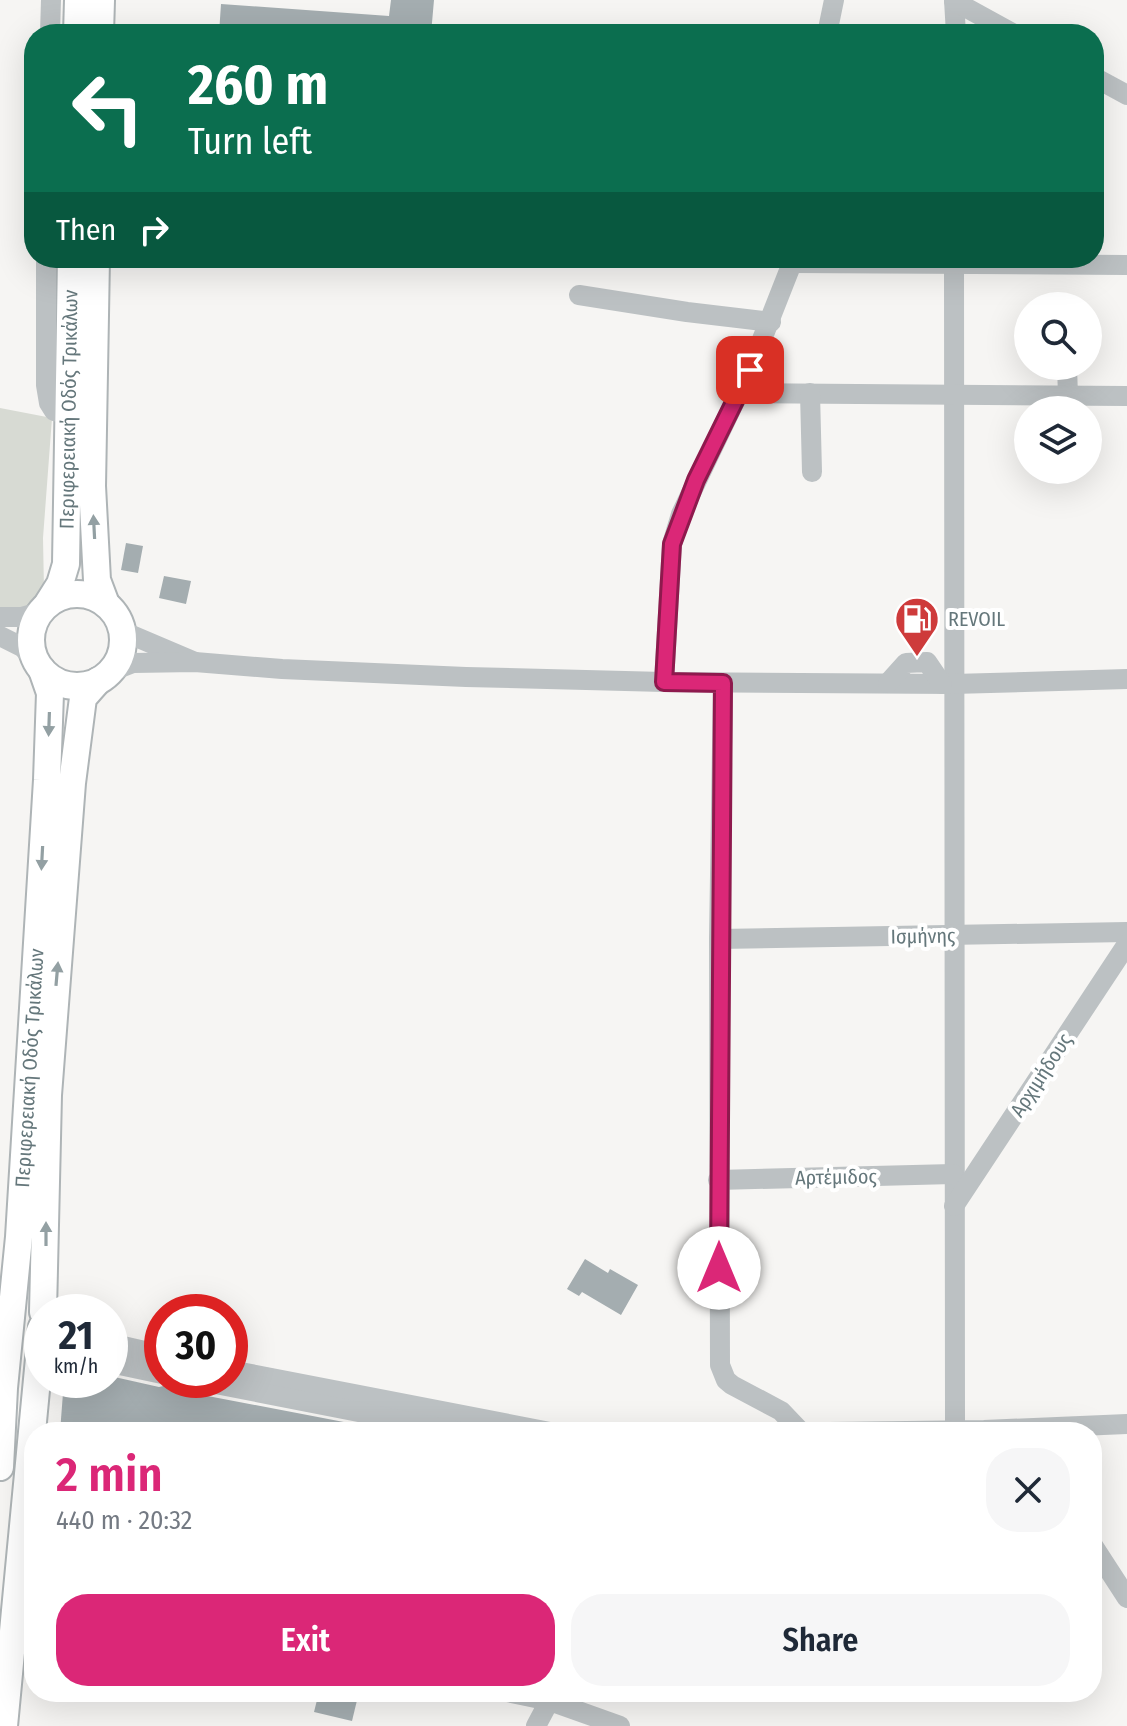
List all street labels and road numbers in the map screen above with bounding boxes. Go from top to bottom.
street label: Περιφερειακή Οδός Τρικάλων [55,289,82,529]
street label: Ισμήνης [890,923,956,949]
street label: Περιφερειακή Οδός Τρικάλων [10,948,49,1188]
street label: Αρχιμήδους [1005,1028,1077,1121]
street label: Αρτέμιδος [795,1164,878,1190]

